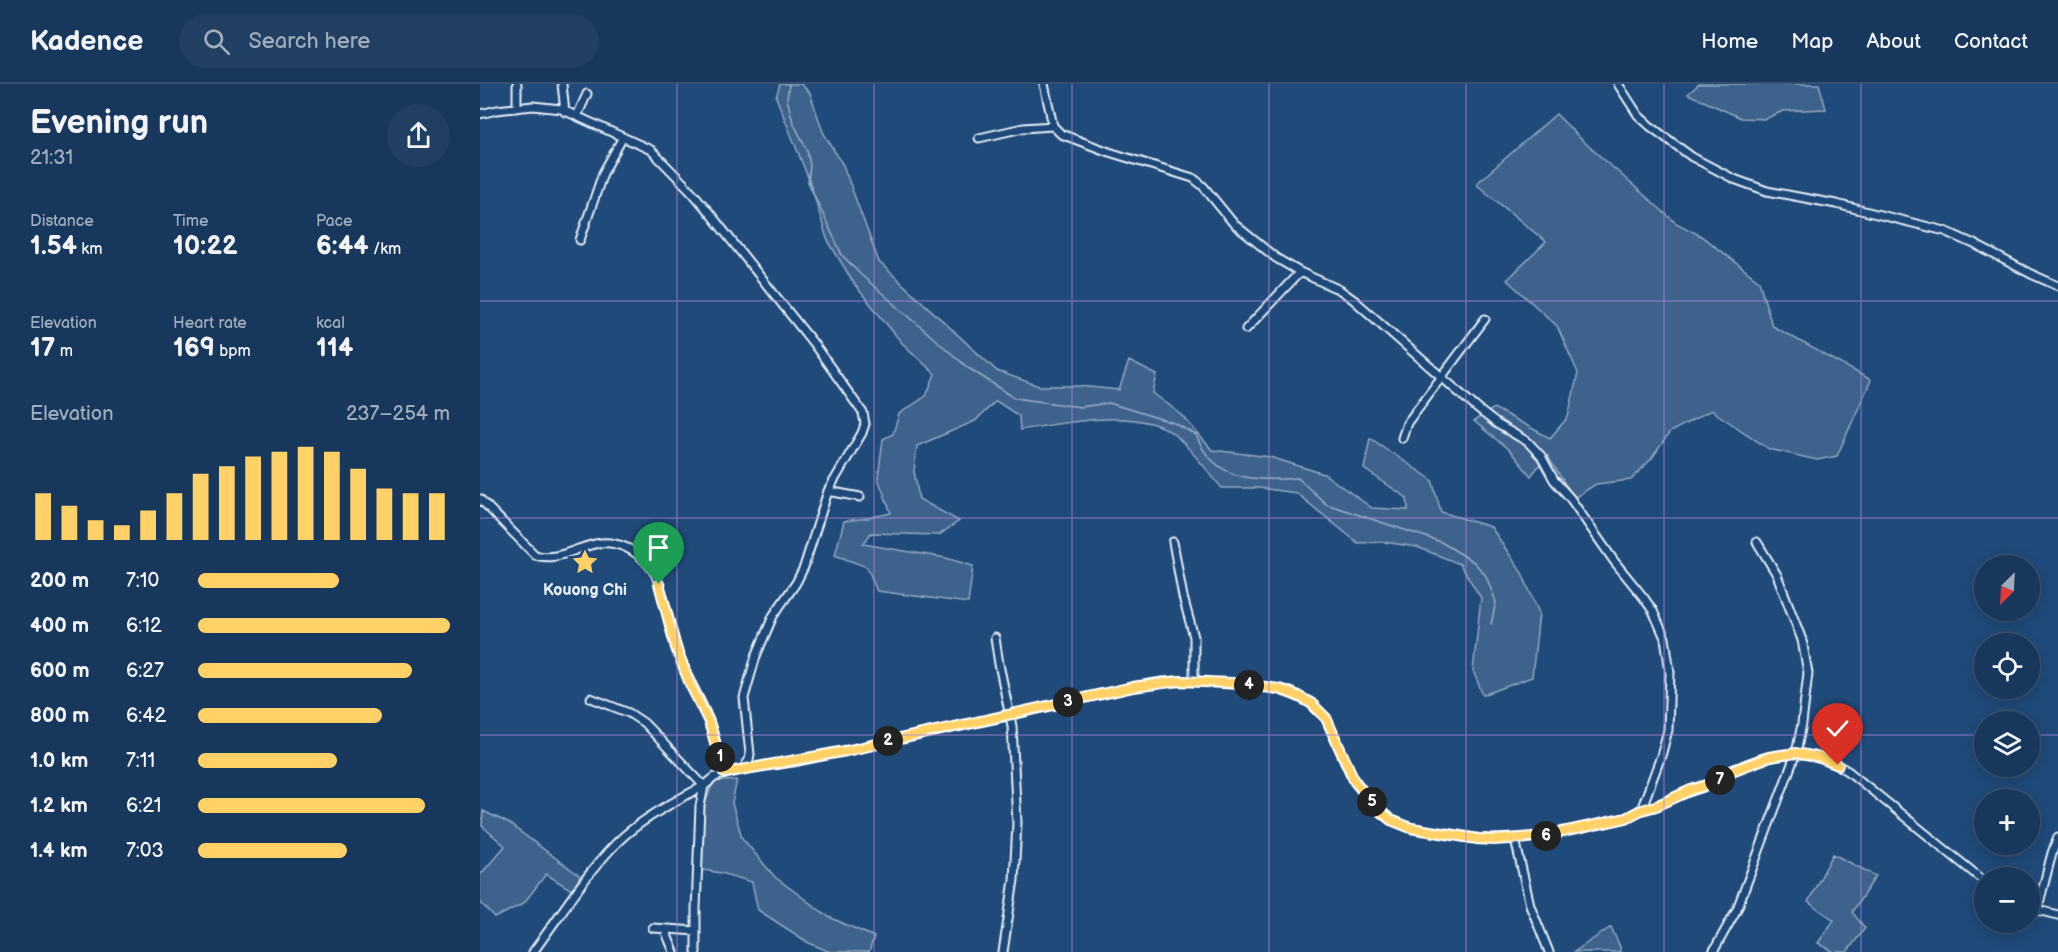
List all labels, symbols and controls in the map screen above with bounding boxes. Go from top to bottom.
search box [179,14,599,68]
text: Kadence [30,25,143,58]
icon: search [200,25,233,58]
text: Search here [248,28,370,55]
text: Home [1701,29,1758,54]
text: Map [1791,29,1833,54]
text: About [1866,29,1921,54]
text: Contact [1954,29,2028,54]
text: Evening run [30,103,208,143]
button: share [387,104,450,167]
text: 21:31 [30,146,73,170]
text: Distance [30,212,94,231]
text: Time [173,212,208,231]
text: Pace [316,212,352,231]
text: 1.54 [30,231,77,262]
text: 10:22 [173,231,238,262]
text: 6:44 [316,231,369,262]
text: km [77,240,102,259]
text: /km [369,240,401,259]
text: Elevation [30,314,97,333]
text: Heart rate [173,314,247,333]
text: kcal [316,314,345,333]
text: 17 [30,333,55,364]
text: 169 [173,333,215,364]
text: 114 [316,333,353,364]
text: m [55,342,73,361]
text: bpm [215,342,251,361]
text: Elevation [30,402,113,426]
text: 237–254 m [346,402,450,426]
pin [633,522,684,584]
icon: arrive [642,531,675,564]
place icon: Kouong Chi [570,547,600,577]
north arrow [1974,555,2040,621]
map controls [1974,555,2040,933]
text: 200 m [30,569,89,593]
text: 7:10 [126,569,159,593]
place label: Kouong Chi [543,581,627,600]
text: 400 m [30,614,89,638]
text: 6:12 [126,614,162,638]
button: locate [1974,633,2040,699]
text: 600 m [30,659,90,683]
text: 6:27 [126,659,164,683]
pin: 4 [1234,670,1264,700]
text: 4 [1244,675,1254,694]
pin: 3 [1053,687,1083,717]
text: 3 [1063,692,1073,711]
pin [1812,703,1863,765]
text: 800 m [30,704,89,728]
text: 6:42 [126,704,166,728]
button: layers [1974,711,2040,777]
icon: check [1821,712,1854,745]
pin: 2 [873,726,903,756]
text: 2 [883,731,893,750]
pin: 1 [705,742,735,772]
text: 1 [717,747,723,766]
text: 1.0 km [30,749,88,773]
text: 7:11 [126,749,155,773]
pin: 7 [1705,765,1735,795]
text: 7 [1716,770,1724,789]
pin: 5 [1357,787,1387,817]
button: + [1974,789,2040,855]
text: 5 [1367,792,1377,811]
text: 1.2 km [30,794,88,818]
text: 6:21 [126,794,162,818]
pin: 6 [1531,821,1561,851]
text: 6 [1541,826,1551,845]
text: 1.4 km [30,839,88,863]
text: 7:03 [126,839,164,863]
button: − [1974,867,2040,933]

